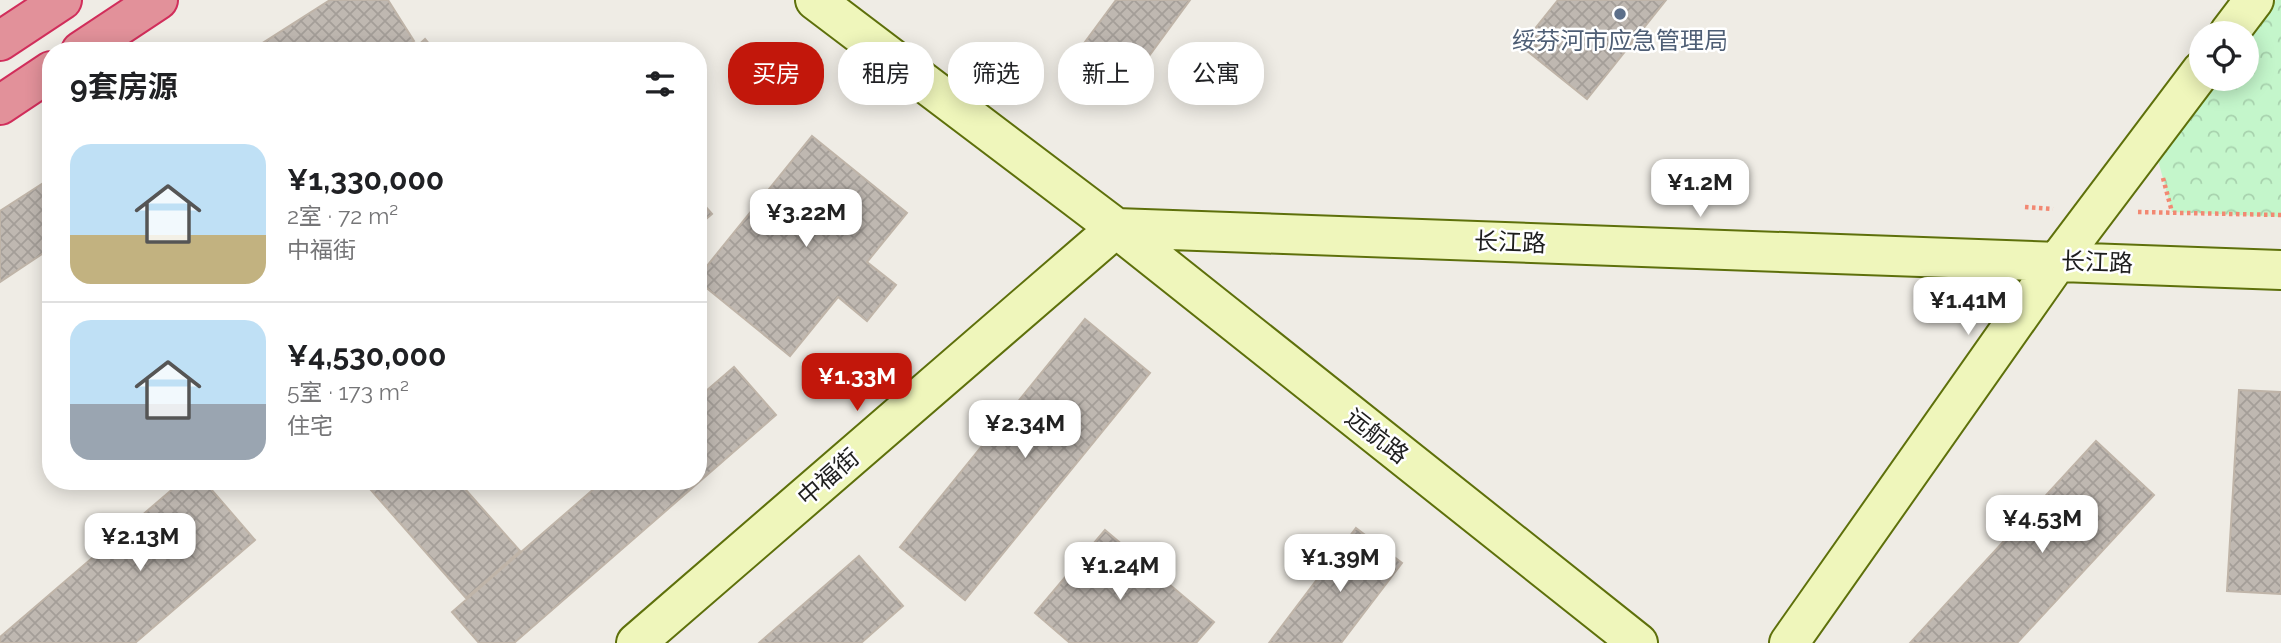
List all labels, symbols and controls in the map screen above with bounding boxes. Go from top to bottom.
marker: 绥芬河市应急管理局 [1612,6,1628,22]
map controls [2189,21,2259,91]
button: locate [2189,21,2259,91]
place label: 绥芬河市应急管理局 [1512,26,1728,55]
chip: 买房 [728,42,824,105]
chip: 租房 [838,42,934,105]
chip: 筛选 [948,42,1044,105]
chip: 新上 [1058,42,1154,105]
chip: 公寓 [1168,42,1264,105]
icon: filters [641,65,679,103]
text: 9套房源 [70,69,178,104]
pin: ¥1.2M [1651,160,1749,219]
text: ¥1,330,000 [287,162,444,197]
text: ¥1.2M [1667,168,1733,195]
icon: home [126,172,210,256]
pin: ¥3.22M [749,190,863,249]
text: ¥3.22M [766,198,846,225]
text: 2室 · 72 m² [287,202,398,229]
street label: 长江路 [1474,226,1546,258]
text: 中福街 [287,236,356,263]
street label: 长江路 [2061,246,2133,278]
pin: ¥1.41M [1911,278,2025,337]
text: ¥1.41M [1929,286,2007,313]
text: ¥4,530,000 [287,338,446,373]
icon: home [126,348,210,432]
pin: ¥1.33M [800,354,914,413]
text: ¥1.33M [818,362,896,389]
text: 5室 · 173 m² [287,378,409,405]
pin: ¥2.34M [968,400,1082,460]
street label: 远航路 [1340,402,1414,470]
text: ¥2.34M [985,409,1065,436]
text: 住宅 [287,412,333,439]
street label: 中福街 [791,442,865,512]
pin: ¥4.53M [1985,496,2099,555]
text: ¥4.53M [2002,504,2082,531]
pin: ¥2.13M [83,514,197,573]
text: ¥2.13M [101,522,179,549]
pin: ¥1.39M [1283,534,1397,594]
pin: ¥1.24M [1063,542,1177,602]
text: ¥1.39M [1300,543,1380,570]
text: ¥1.24M [1081,551,1159,578]

